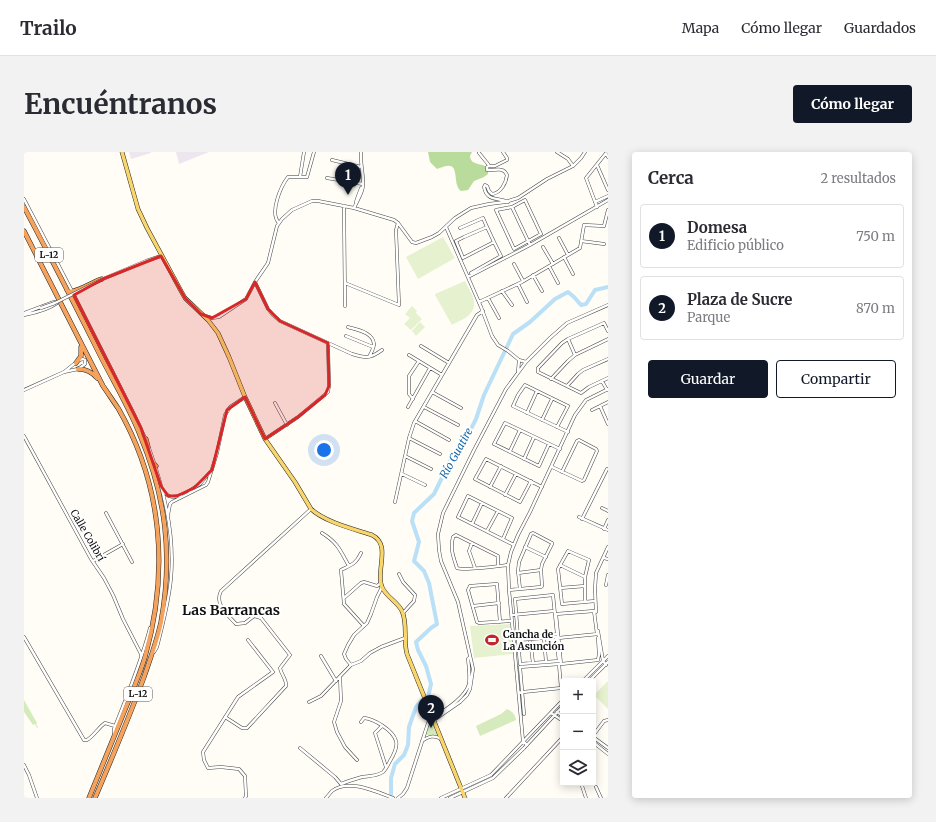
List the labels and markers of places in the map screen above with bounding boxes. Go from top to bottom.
pin: 1 [335,162,361,195]
place label: Cancha de La Asunción [503,628,564,653]
sports icon: Cancha de La Asunción [484,632,500,648]
pin: 2 [418,695,444,728]

